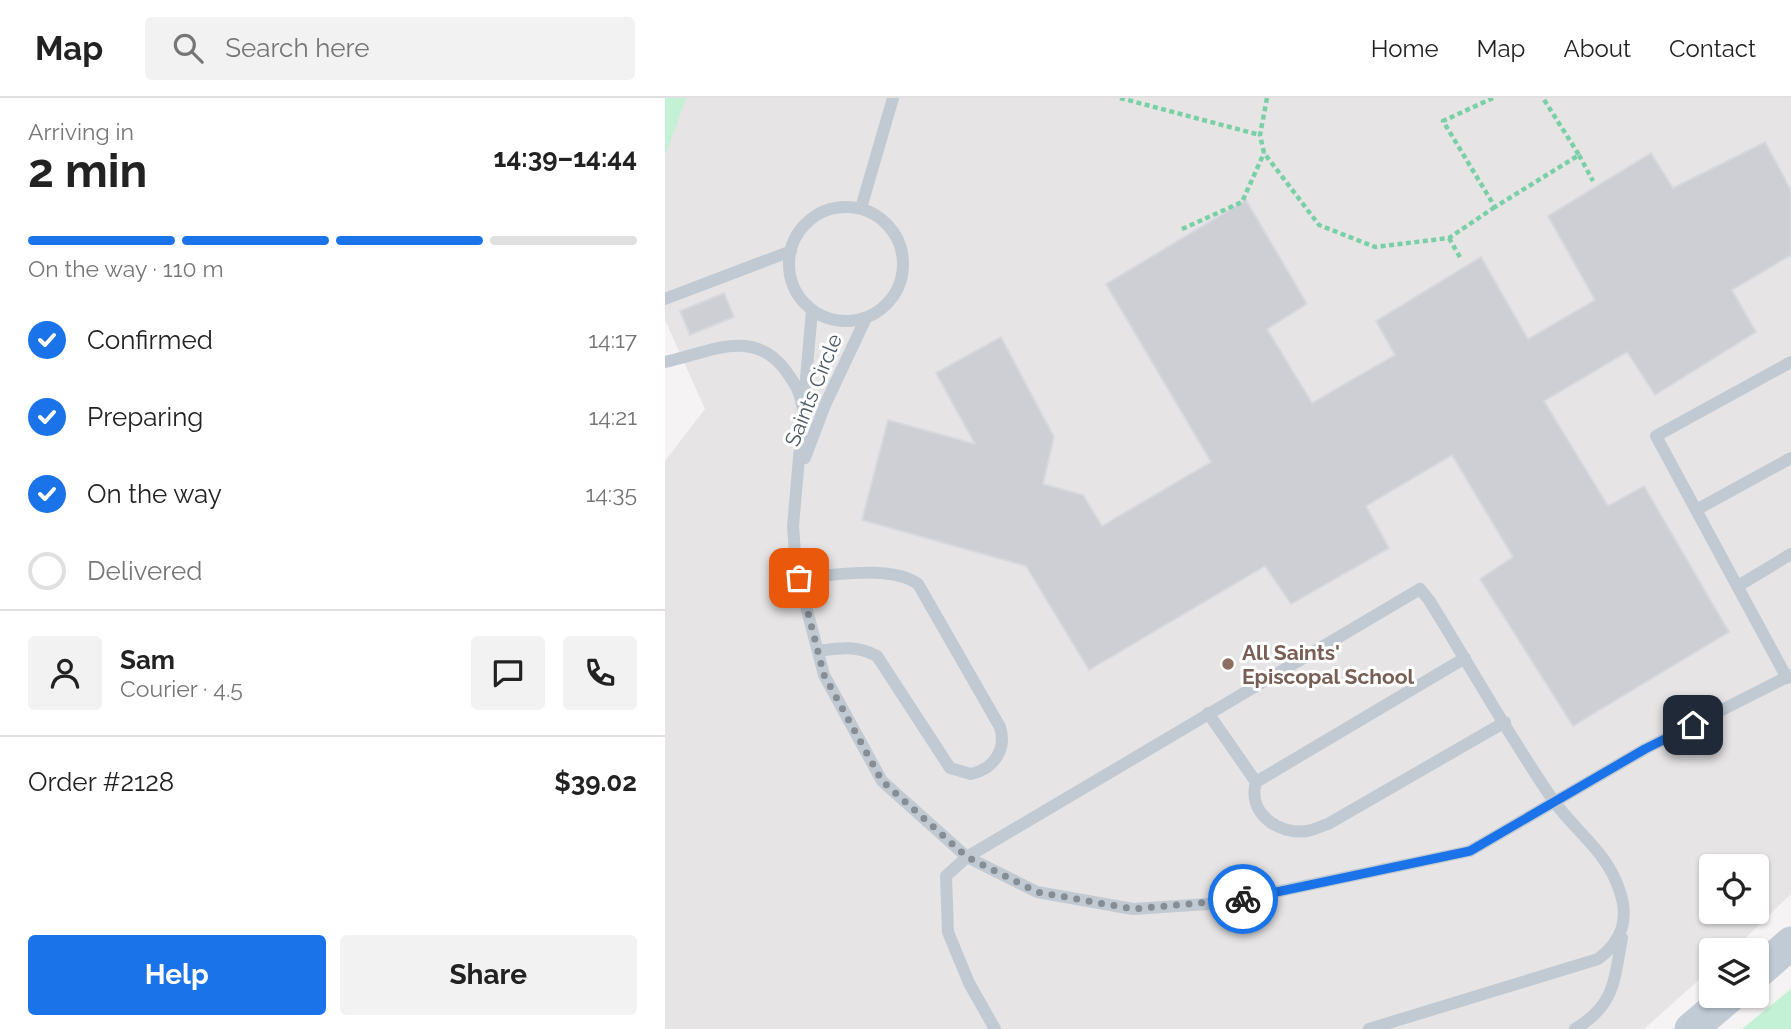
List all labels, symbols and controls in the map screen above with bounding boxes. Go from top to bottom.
search box [145,17,635,80]
text: Map [35,29,103,68]
icon: search [169,29,207,67]
text: Search here [225,33,370,63]
text: Home [1371,34,1439,63]
text: Map [1477,34,1525,63]
text: About [1563,34,1631,63]
text: Contact [1669,34,1756,63]
text: Arriving in [28,118,134,145]
text: 14:39–14:44 [494,143,637,173]
text: 2 min [28,144,147,198]
text: On the way · 110 m [28,255,224,282]
icon: check [28,321,66,359]
text: Confirmed [87,325,213,355]
text: 14:17 [588,326,637,353]
street label: Saints Circle [779,330,847,450]
icon: check [28,398,66,436]
text: Preparing [87,402,203,432]
text: 14:21 [588,403,637,430]
icon: check [28,475,66,513]
text: On the way [87,479,222,509]
text: 14:35 [585,480,637,507]
pin [769,548,829,608]
text: Delivered [87,556,202,586]
icon: bag [780,559,818,597]
button: person [28,636,102,710]
button: chat [471,636,545,710]
button: phone [563,636,637,710]
place label: All Saints' Episcopal School [1242,640,1414,689]
text: Sam [120,645,175,675]
marker: All Saints' Episcopal School [1220,656,1236,672]
text: Courier · 4.5 [120,675,243,702]
pin [1663,695,1723,755]
icon: home [1674,706,1712,744]
text: Order #2128 [28,767,174,797]
text: $39.02 [554,767,637,797]
map controls [1699,854,1769,1008]
button: locate [1699,854,1769,924]
courier [1208,864,1278,934]
icon: bike [1224,880,1262,918]
button: Help [28,935,326,1015]
button: Share [340,935,637,1015]
button: layers [1699,938,1769,1008]

